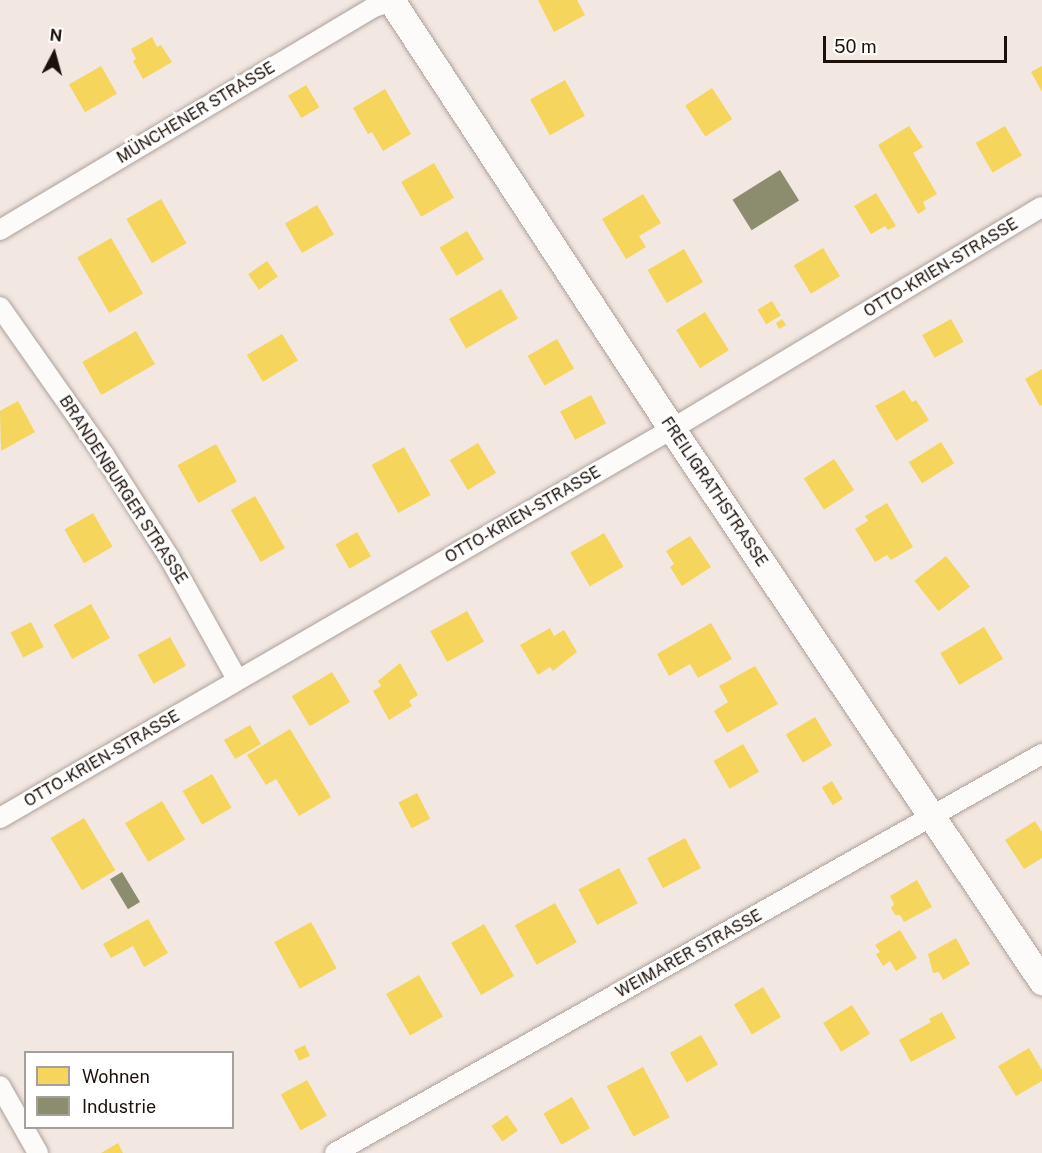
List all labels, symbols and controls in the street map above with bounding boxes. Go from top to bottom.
north arrow [24,24,84,84]
scale bar [826,24,1010,62]
text: N [49,25,63,46]
text: 50 m [834,36,877,57]
street label: MÜNCHENER STRASSE [114,58,278,168]
street label: OTTO-KRIEN-STRASSE [860,214,1022,322]
street label: BRANDENBURGER STRASSE [55,392,191,588]
street label: FREILIGRATHSTRASSE [657,414,771,570]
street label: OTTO-KRIEN-STRASSE [442,463,604,567]
street label: OTTO-KRIEN-STRASSE [21,707,183,811]
street label: WEIMARER STRASSE [612,906,766,1002]
legend [24,1051,234,1129]
text: Wohnen [82,1066,150,1087]
text: Industrie [82,1096,156,1117]

